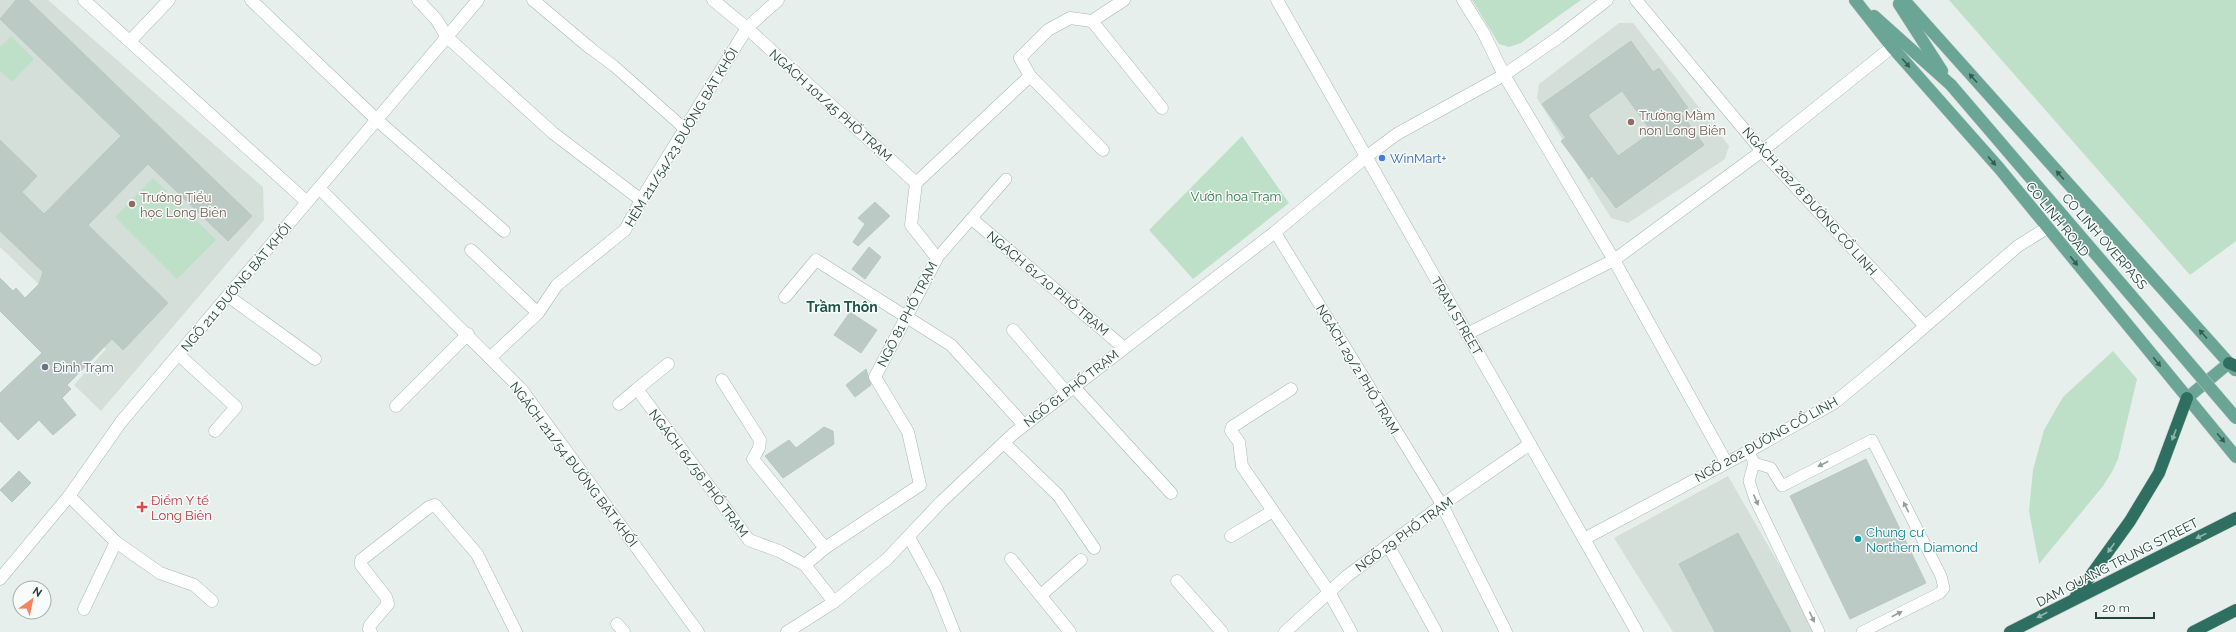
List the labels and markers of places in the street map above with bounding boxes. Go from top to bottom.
place label: Trường Mầm non Long Biên [1639,108,1726,138]
marker: Trường Mầm non Long Biên [1626,117,1636,127]
place label: WinMart+ [1390,151,1447,166]
marker: WinMart+ [1377,153,1387,163]
place label: Trường Tiểu học Long Biên [140,190,227,220]
marker: Trường Tiểu học Long Biên [127,199,137,209]
place label: Đình Trạm [53,360,114,375]
marker: Đình Trạm [40,362,50,372]
place label: Điểm Y tế Long Biên [151,493,212,523]
marker: Điểm Y tế Long Biên [136,501,148,513]
place label: Chung cư Northern Diamond [1866,525,1978,555]
marker: Chung cư Northern Diamond [1853,534,1863,544]

